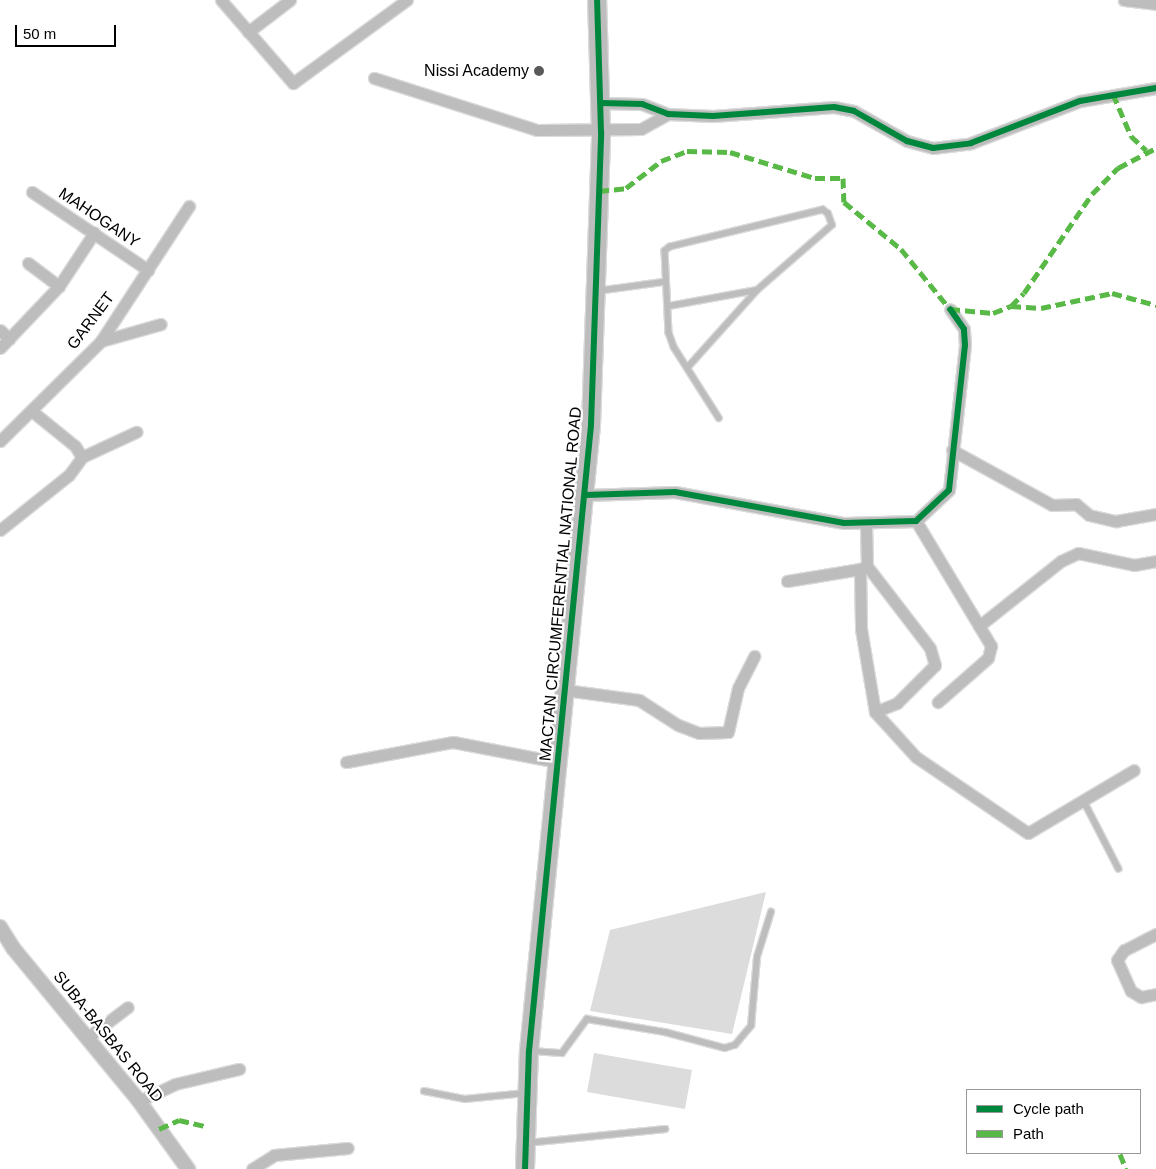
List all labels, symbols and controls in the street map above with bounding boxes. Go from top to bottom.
scale bar [18,15,119,47]
text: 50 m [23,25,56,42]
place label: Nissi Academy [423,61,529,81]
marker: Nissi Academy [533,65,545,77]
street label: MAHOGANY [55,184,143,252]
street label: GARNET [63,289,119,353]
street label: MACTAN CIRCUMFERENTIAL NATIONAL ROAD [536,405,586,763]
street label: SUBA-BASBAS ROAD [49,967,167,1107]
legend [966,1089,1141,1154]
text: Cycle path [1013,1100,1084,1117]
text: Path [1013,1125,1044,1142]

